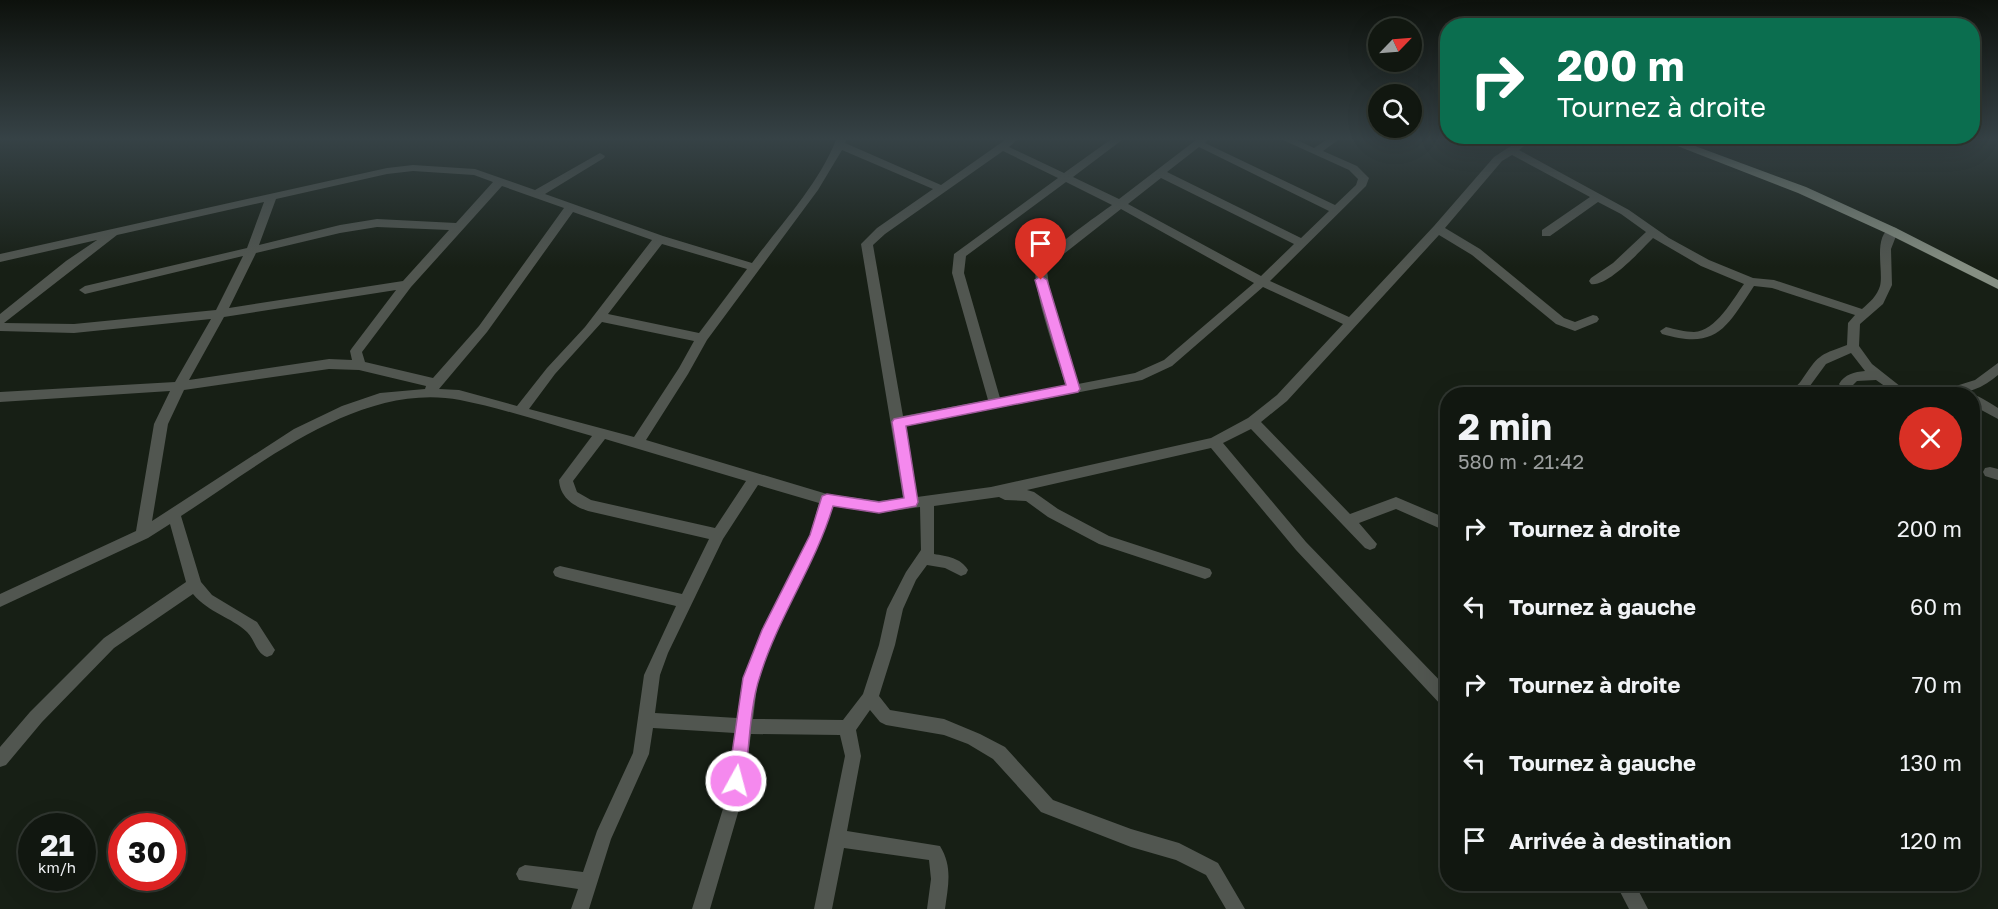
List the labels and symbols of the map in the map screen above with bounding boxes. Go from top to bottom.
north arrow [1368,18,1422,72]
pin [1015,218,1066,280]
position arrow [704,749,768,813]
speed limit sign: 30 [108,813,186,891]

